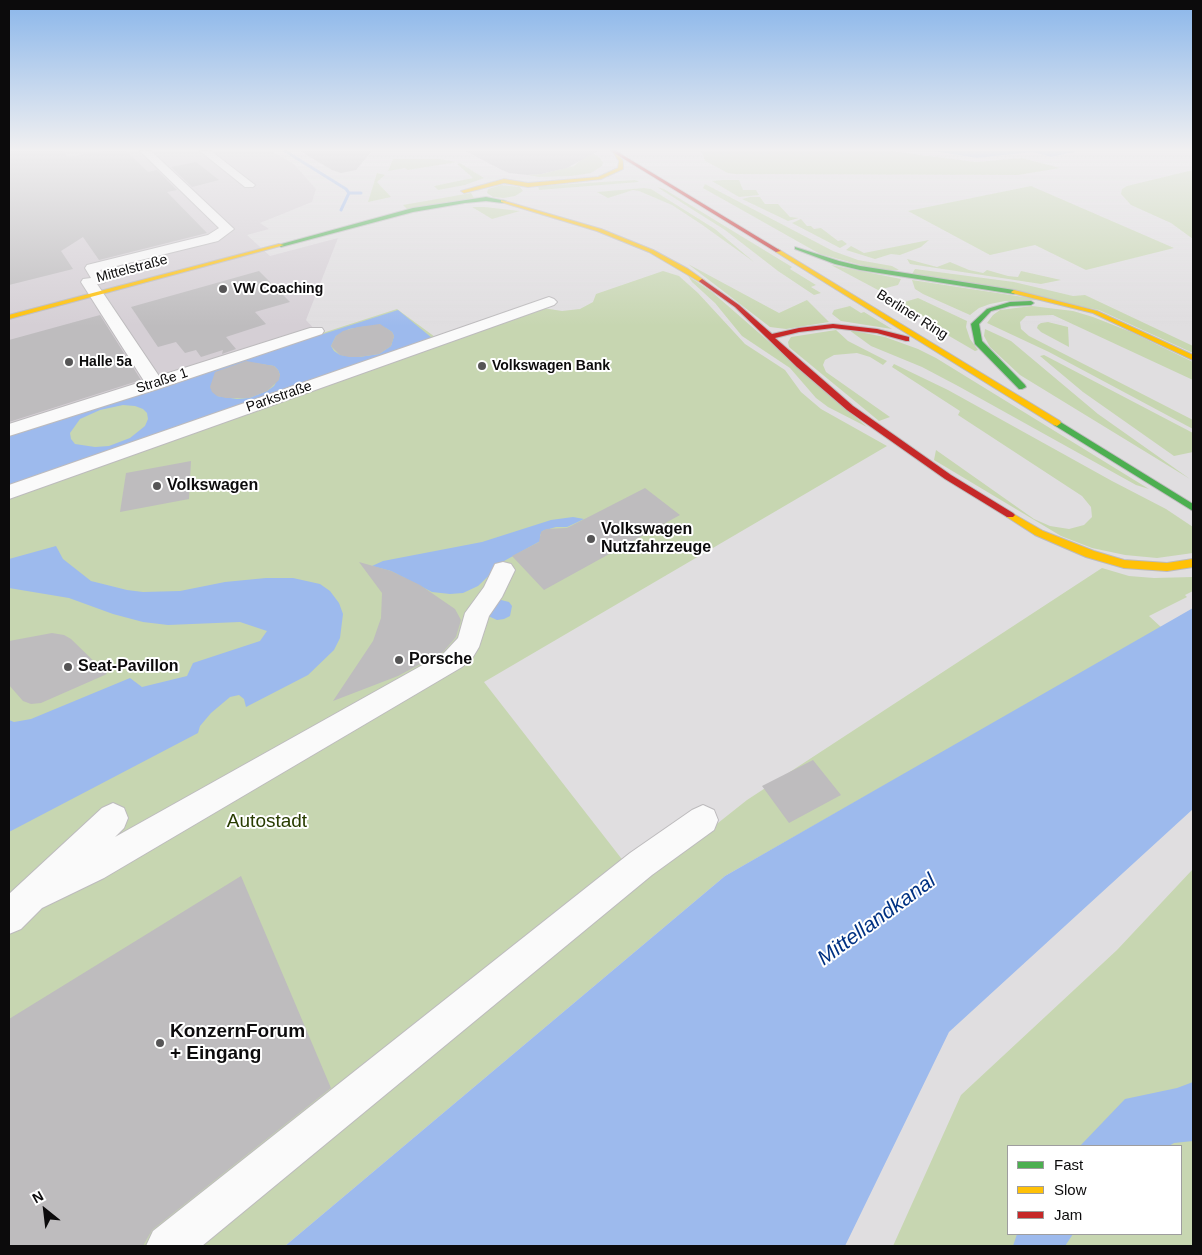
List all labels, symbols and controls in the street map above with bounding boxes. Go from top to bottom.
street label: Mittelstraße [95,251,169,287]
place label: VW Coaching [233,281,323,297]
marker: VW Coaching [217,283,229,295]
street label: Berliner Ring [873,286,951,344]
place label: Halle 5a [79,354,132,370]
marker: Halle 5a [63,356,75,368]
place label: Volkswagen Bank [492,358,610,374]
marker: Volkswagen Bank [476,360,488,372]
street label: Straße 1 [134,365,190,397]
street label: Parkstraße [244,378,314,416]
place label: Volkswagen [167,476,258,496]
marker: Volkswagen [151,480,163,492]
place label: Volkswagen Nutzfahrzeuge [601,520,711,558]
marker: Volkswagen Nutzfahrzeuge [585,533,597,545]
place label: Porsche [409,650,472,670]
marker: Porsche [393,654,405,666]
place label: Seat-Pavillon [78,657,178,677]
marker: Seat-Pavillon [62,661,74,673]
park label: Autostadt [227,811,307,833]
water label: Mittellandkanal [813,869,941,971]
place label: KonzernForum + Eingang [170,1021,305,1065]
marker: KonzernForum + Eingang [154,1037,166,1049]
legend [1007,1145,1182,1235]
text: Fast [1054,1156,1083,1173]
text: Slow [1054,1181,1087,1198]
north arrow [20,1185,70,1235]
text: N [29,1187,46,1206]
text: Jam [1054,1206,1082,1223]

